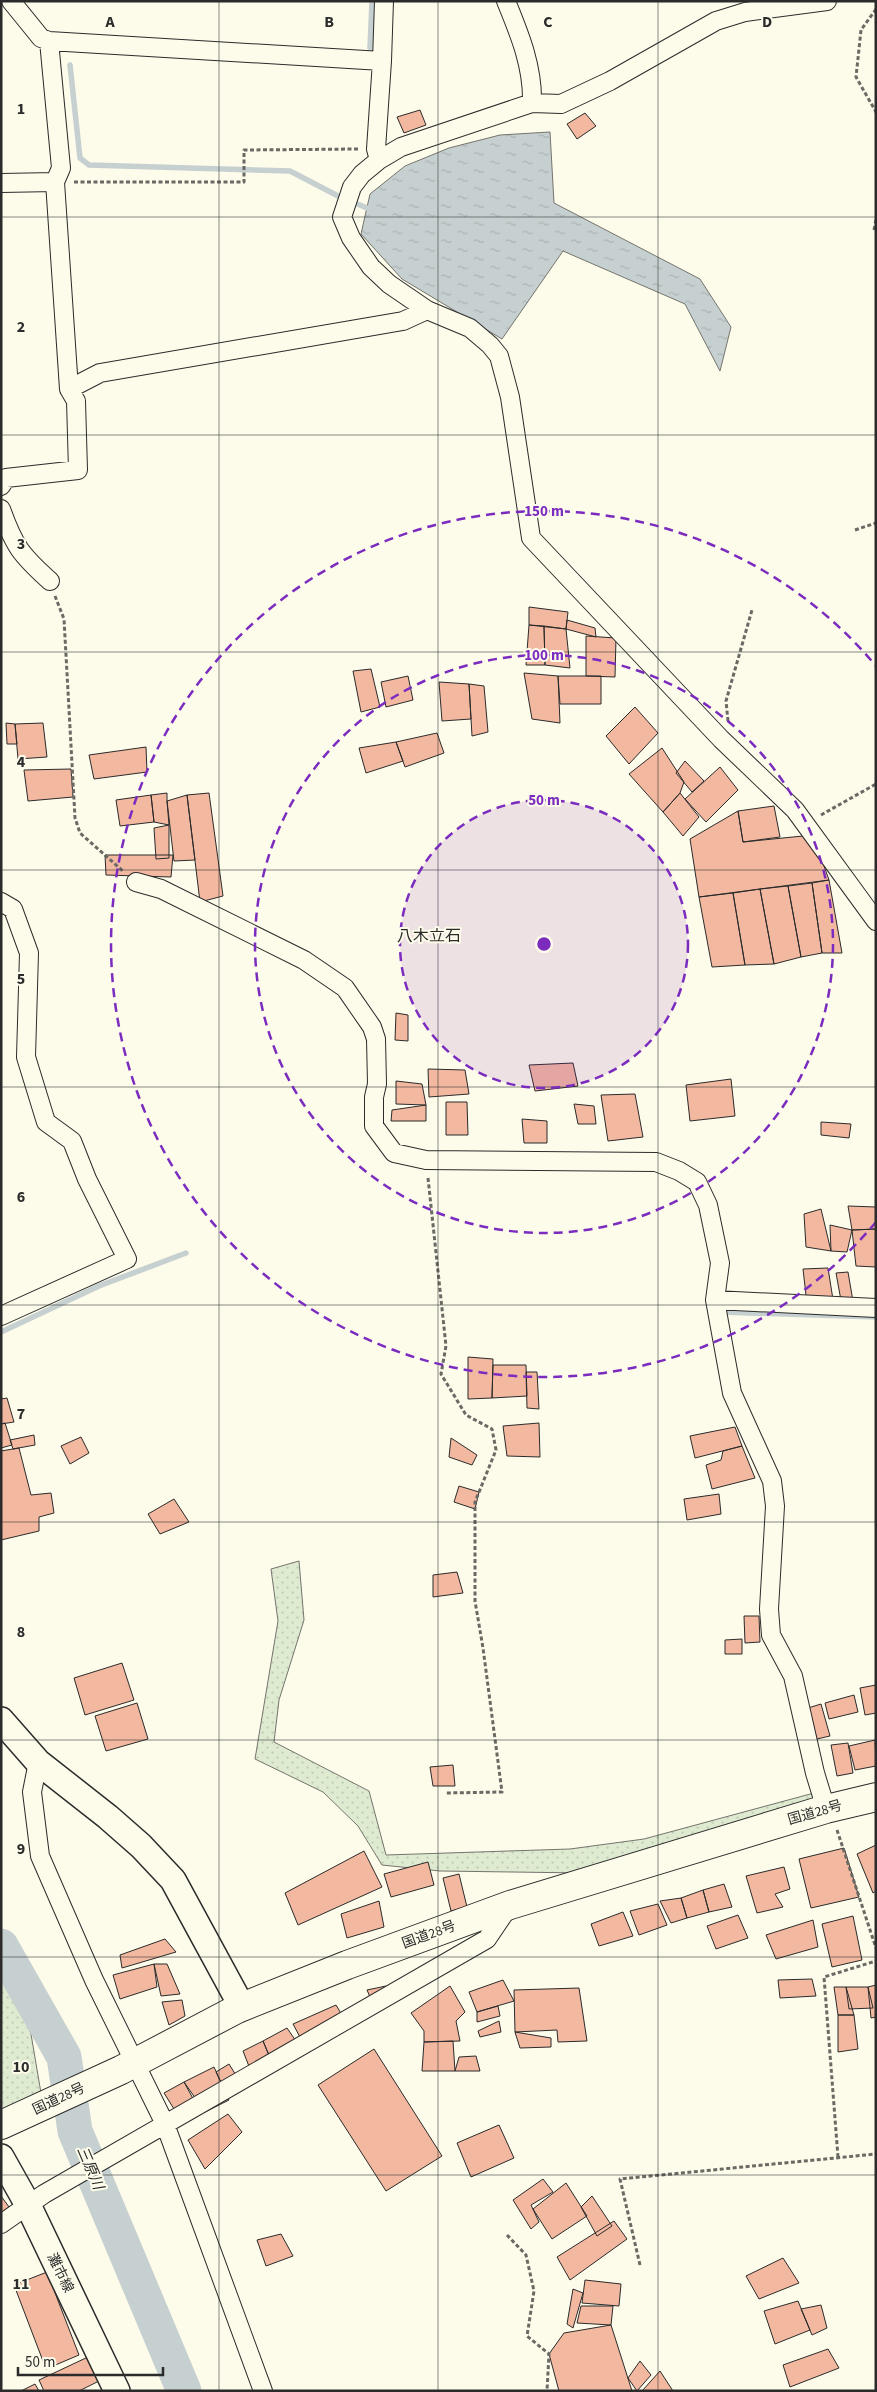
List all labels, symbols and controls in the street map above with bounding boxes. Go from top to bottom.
text: A [104,11,115,33]
text: B [324,11,334,33]
text: C [543,11,553,33]
text: D [762,11,772,33]
text: 1 [17,98,25,120]
text: 2 [17,316,25,338]
text: 150 m [524,501,564,522]
text: 3 [17,533,25,555]
text: 100 m [524,645,564,666]
text: 4 [17,751,26,773]
text: 50 m [528,790,560,811]
district label: 八木立石 [397,925,461,947]
centre of rings [535,935,553,953]
text: 5 [17,968,25,990]
text: 6 [17,1186,25,1208]
text: 7 [17,1403,25,1425]
text: 8 [17,1621,25,1643]
street label: 国道28号 [785,1796,845,1830]
text: 9 [17,1838,25,1860]
street label: 国道28号 [399,1916,459,1954]
text: 10 [13,2056,29,2078]
street label: 国道28号 [29,2078,89,2120]
water label: 三原川 [72,2143,109,2195]
street label: 灘市線 [42,2250,78,2296]
text: 11 [13,2273,29,2295]
scale bar [18,2344,162,2376]
text: 50 m [25,2352,55,2373]

